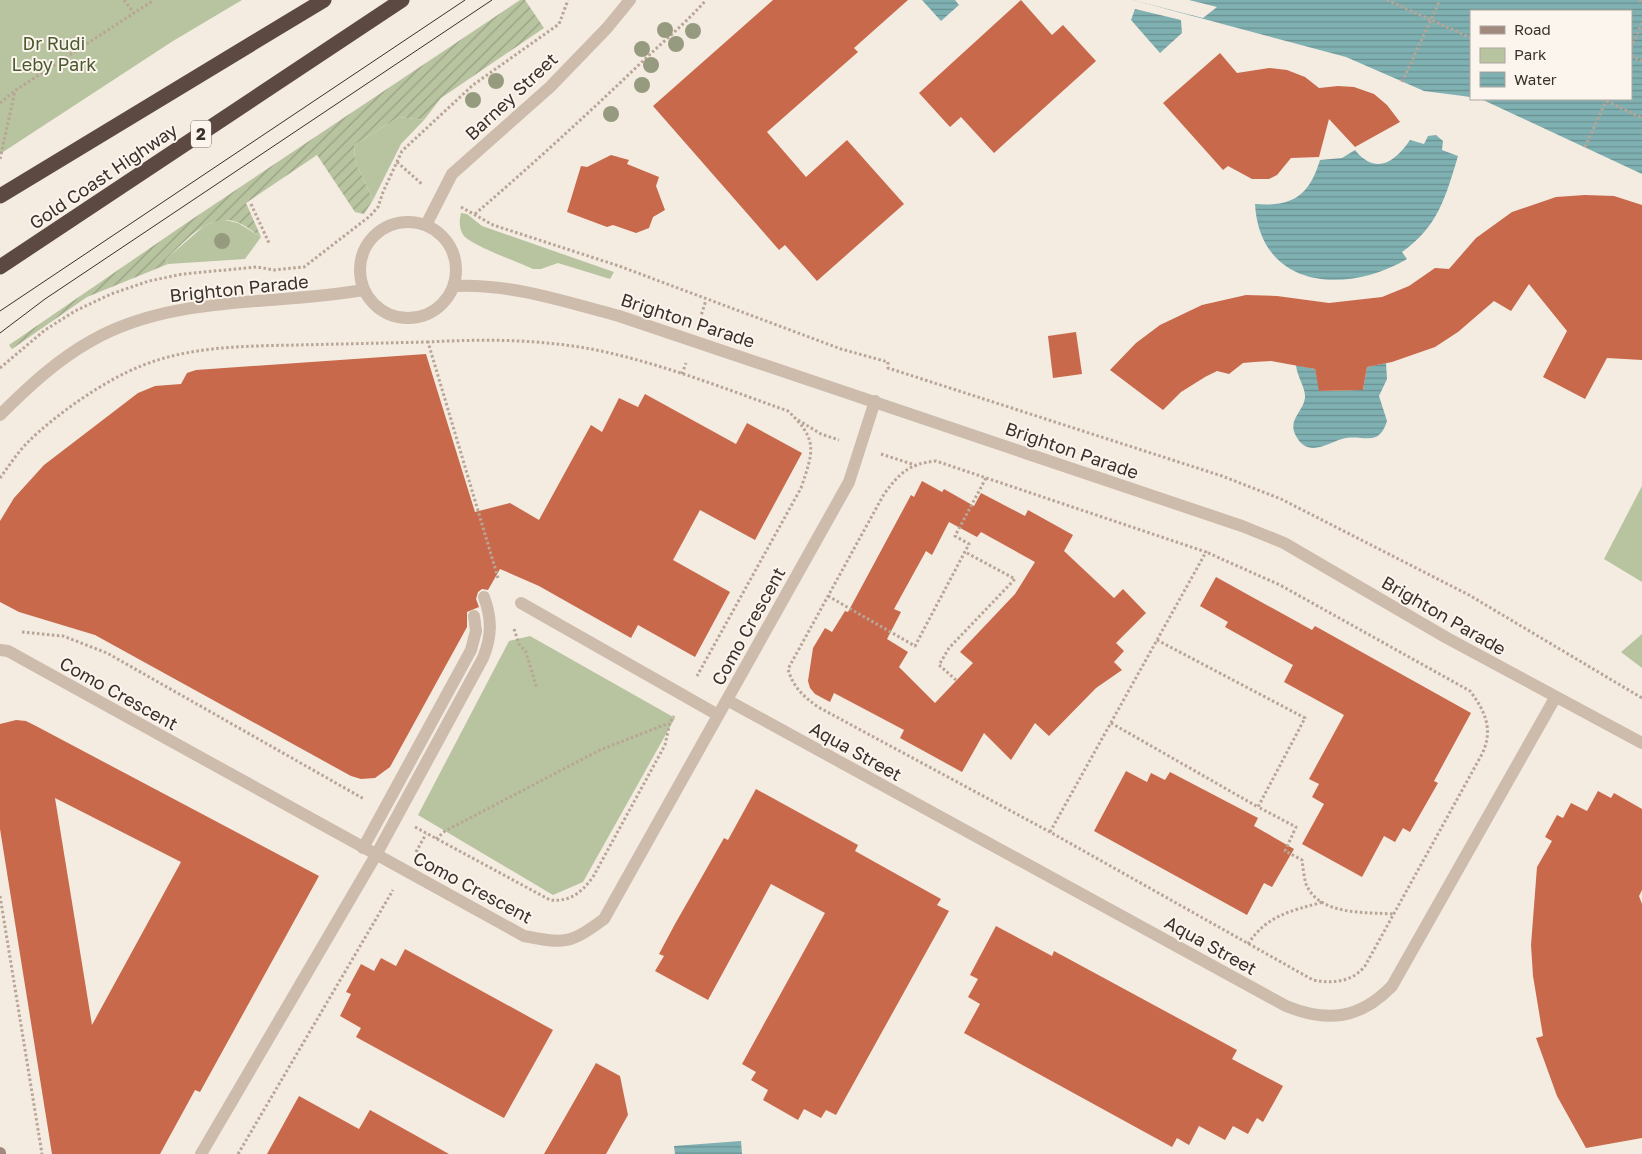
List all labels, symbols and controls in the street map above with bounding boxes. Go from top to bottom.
legend [1470,10,1632,100]
text: Road [1514,20,1551,38]
park label: Dr Rudi Leby Park [12,32,96,75]
text: Park [1514,45,1547,63]
street label: Barney Street [460,48,562,144]
text: Water [1514,70,1557,88]
street label: Gold Coast Highway [25,118,181,234]
road number: 2 [191,120,211,148]
street label: Brighton Parade [168,270,310,306]
street label: Brighton Parade [618,288,758,352]
street label: Brighton Parade [1002,417,1142,483]
street label: Como Crescent [706,563,790,689]
street label: Brighton Parade [1378,571,1510,659]
street label: Como Crescent [56,651,182,735]
street label: Aqua Street [806,717,906,785]
street label: Como Crescent [410,846,536,928]
street label: Aqua Street [1161,911,1261,979]

